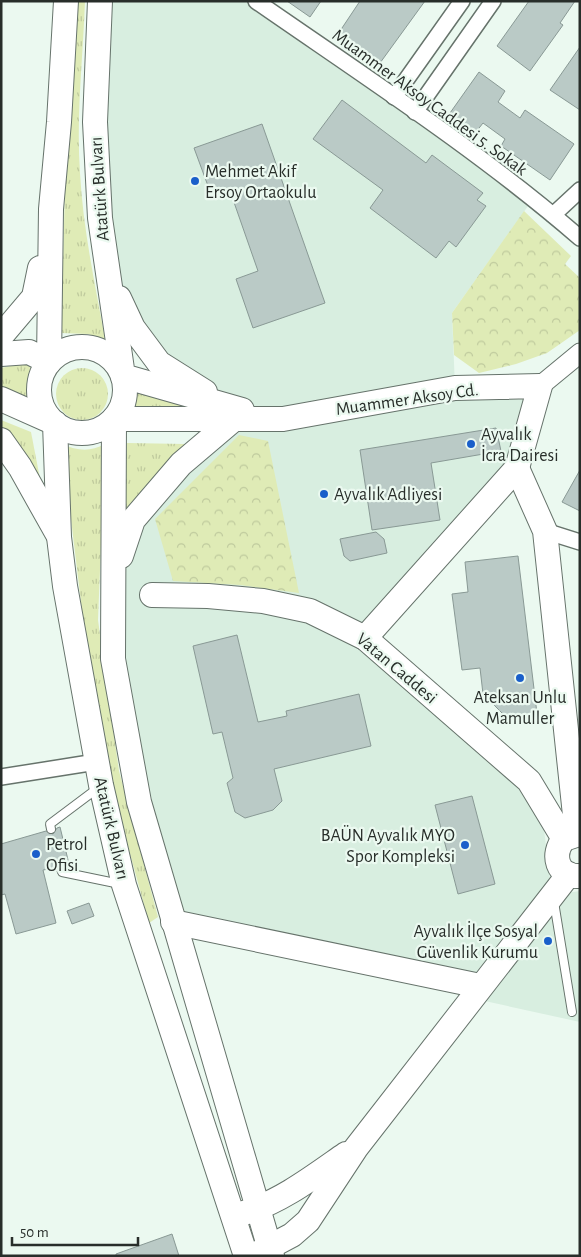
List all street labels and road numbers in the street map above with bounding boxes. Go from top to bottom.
street label: Muammer Aksoy Caddesi 5. Sokak [329,26,531,180]
street label: Atatürk Bulvarı [87,136,113,242]
street label: Muammer Aksoy Cd. [335,381,480,419]
street label: Vatan Caddesi [353,630,440,708]
street label: Atatürk Bulvarı [90,775,132,881]

